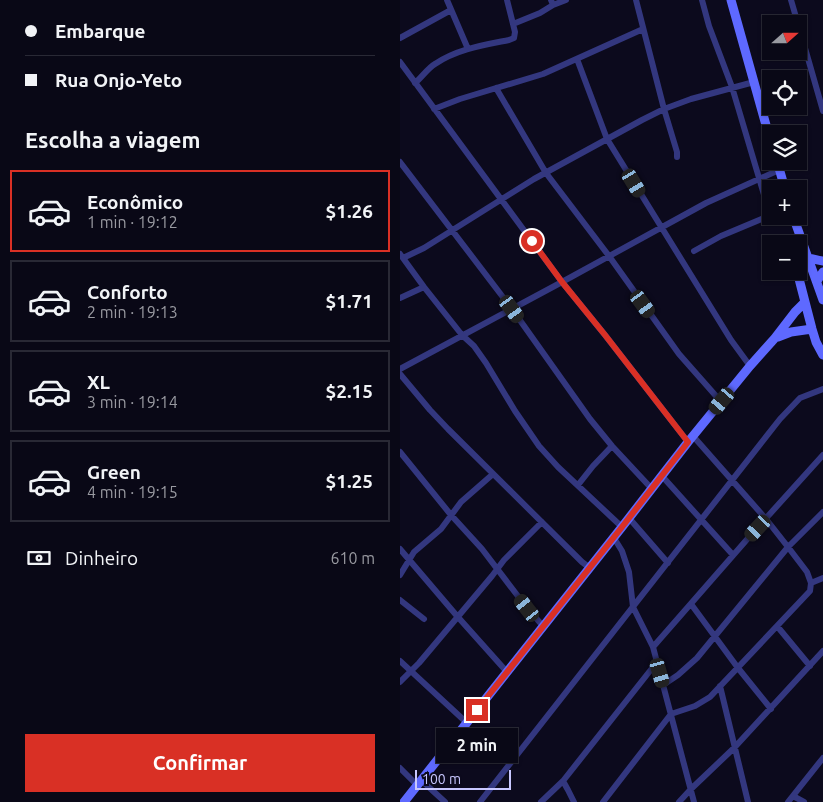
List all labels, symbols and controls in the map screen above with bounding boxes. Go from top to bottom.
north arrow [762,15,808,60]
map controls [762,15,807,280]
text: Embarque [55,20,145,42]
text: Rua Onjo-Yeto [55,69,182,91]
button: locate [762,70,807,115]
button: layers [762,125,807,170]
text: Escolha a viagem [25,127,200,152]
car [619,166,648,200]
button: + [762,180,807,225]
icon: car [27,189,72,234]
text: Econômico [87,191,183,213]
text: $1.26 [325,200,373,222]
text: 1 min · 19:12 [87,213,178,231]
route start [521,230,543,252]
button: − [762,235,807,280]
icon: car [27,279,72,324]
text: Conforto [87,281,168,303]
car [628,287,657,321]
text: $1.71 [325,290,373,312]
car [497,292,526,326]
text: 2 min · 19:13 [87,303,178,321]
icon: car [27,369,72,414]
text: XL [87,371,110,393]
text: $2.15 [325,380,373,402]
car [706,385,737,417]
text: 3 min · 19:14 [87,393,178,411]
icon: car [27,459,72,504]
text: Green [87,461,141,483]
text: $1.25 [325,470,373,492]
text: 4 min · 19:15 [87,483,178,501]
car [742,512,773,544]
icon: cash [25,544,53,572]
text: Dinheiro [65,547,138,569]
text: 610 m [330,549,375,567]
car [511,592,542,624]
car [648,657,671,689]
route end [466,699,488,721]
callout: 2 min [436,728,518,762]
button: Confirmar [25,734,375,792]
text: 2 min [457,736,497,754]
scale bar [415,767,511,790]
text: 100 m [422,771,461,787]

